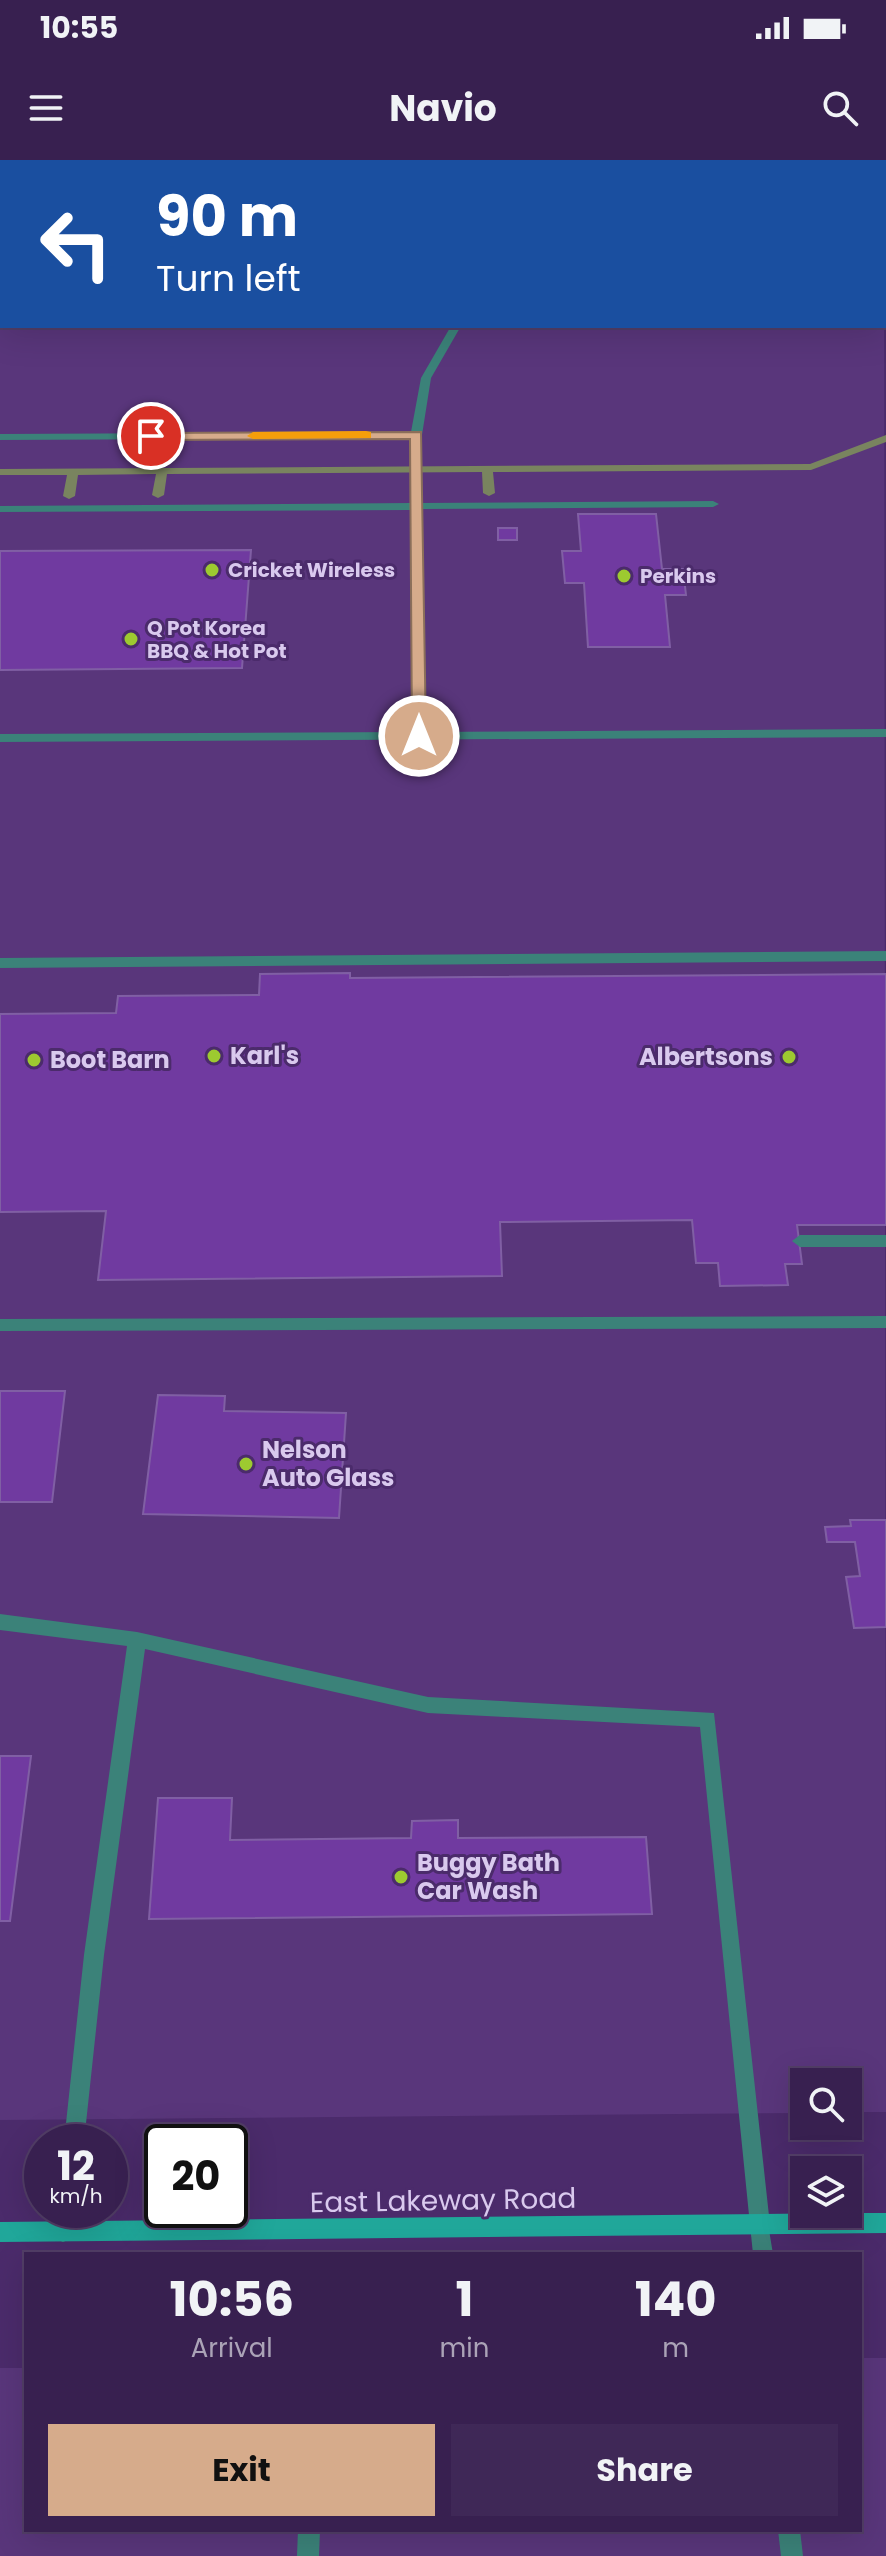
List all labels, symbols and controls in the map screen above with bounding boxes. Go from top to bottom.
text: 10:55 [40,6,118,49]
text: Navio [389,83,497,134]
icon: menu [24,86,68,130]
icon: search [818,86,862,130]
text: 90 m [156,177,298,256]
icon: left [24,192,128,296]
text: Turn left [156,253,301,304]
pin [117,402,185,470]
icon: arrive [129,414,173,458]
place label: Cricket Wireless [228,556,395,584]
marker: Cricket Wireless [203,561,221,579]
place label: Perkins [640,562,716,590]
marker: Perkins [615,567,633,585]
place label: Q Pot Korea BBQ & Hot Pot [147,614,287,665]
marker: Q Pot Korea BBQ & Hot Pot [122,630,140,648]
position arrow [377,694,461,778]
place label: Karl's [230,1039,299,1072]
place label: Albertsons [639,1040,773,1073]
place label: Boot Barn [50,1043,170,1076]
marker: Karl's [205,1047,223,1065]
marker: Albertsons [780,1048,798,1066]
marker: Boot Barn [25,1051,43,1069]
place label: Nelson Auto Glass [262,1433,394,1494]
marker: Nelson Auto Glass [237,1455,255,1473]
place label: Buggy Bath Car Wash [417,1846,560,1907]
marker: Buggy Bath Car Wash [392,1868,410,1886]
map controls [790,2068,862,2228]
button: search [790,2068,862,2140]
speed limit sign: 20 [144,2124,248,2228]
text: 12 [57,2138,95,2194]
button: layers [790,2156,862,2228]
street label: East Lakeway Road [310,2179,576,2222]
text: km/h [49,2182,103,2210]
text: 10:56 [169,2266,294,2333]
text: 1 [455,2266,473,2333]
text: 140 [635,2266,717,2333]
text: Arrival [191,2330,273,2366]
text: min [440,2330,489,2366]
text: m [662,2330,689,2366]
button: Exit [48,2424,435,2516]
button: Share [451,2424,838,2516]

